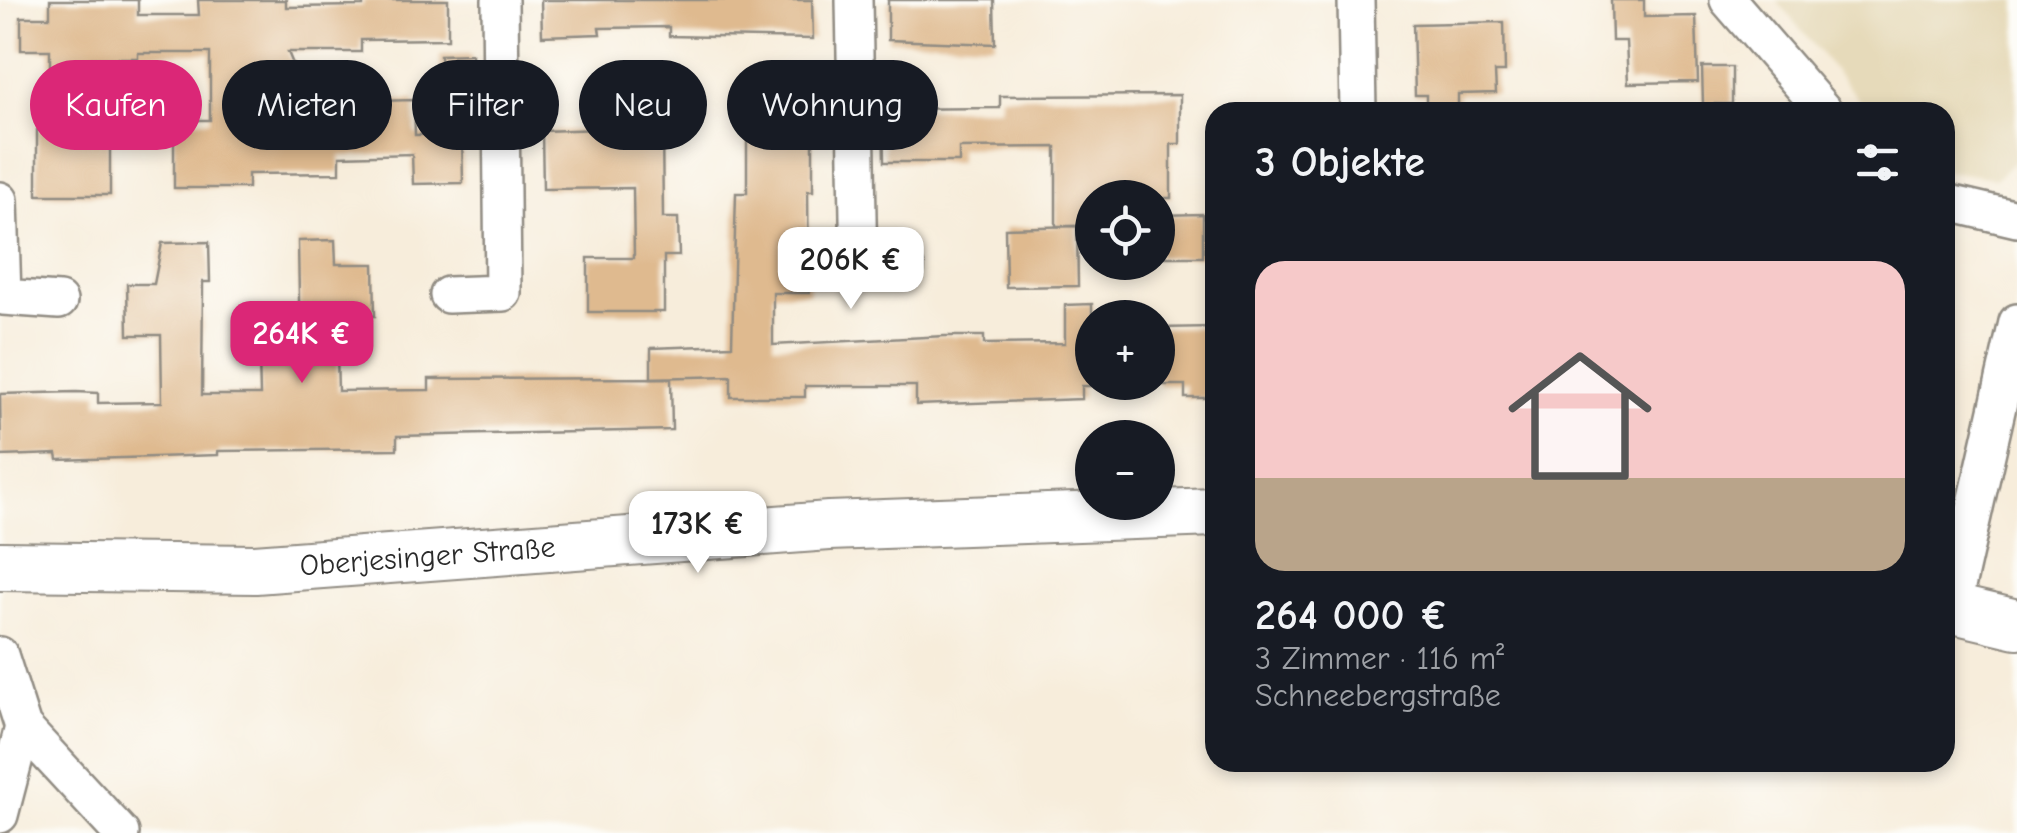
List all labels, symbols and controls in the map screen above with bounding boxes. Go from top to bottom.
chip: Kaufen [30,60,202,150]
chip: Mieten [222,60,392,150]
chip: Filter [412,60,559,150]
chip: Neu [579,60,707,150]
chip: Wohnung [727,60,938,150]
icon: filters [1850,135,1905,190]
text: 3 Objekte [1255,138,1425,187]
map controls [1075,180,1175,520]
button: locate [1075,180,1175,280]
pin: 206K € [770,227,932,312]
text: 206K € [800,241,902,278]
button: + [1075,300,1175,400]
pin: 264K € [221,301,383,386]
text: 264K € [252,315,352,352]
icon: home [1490,326,1670,506]
button: − [1075,420,1175,520]
pin: 173K € [617,491,779,576]
text: 173K € [651,505,745,542]
street label: Oberjesinger Straße [299,529,556,583]
text: 264 000 € [1255,591,1449,640]
text: 3 Zimmer · 116 m² [1255,640,1504,677]
text: Schneebergstraße [1255,677,1501,714]

